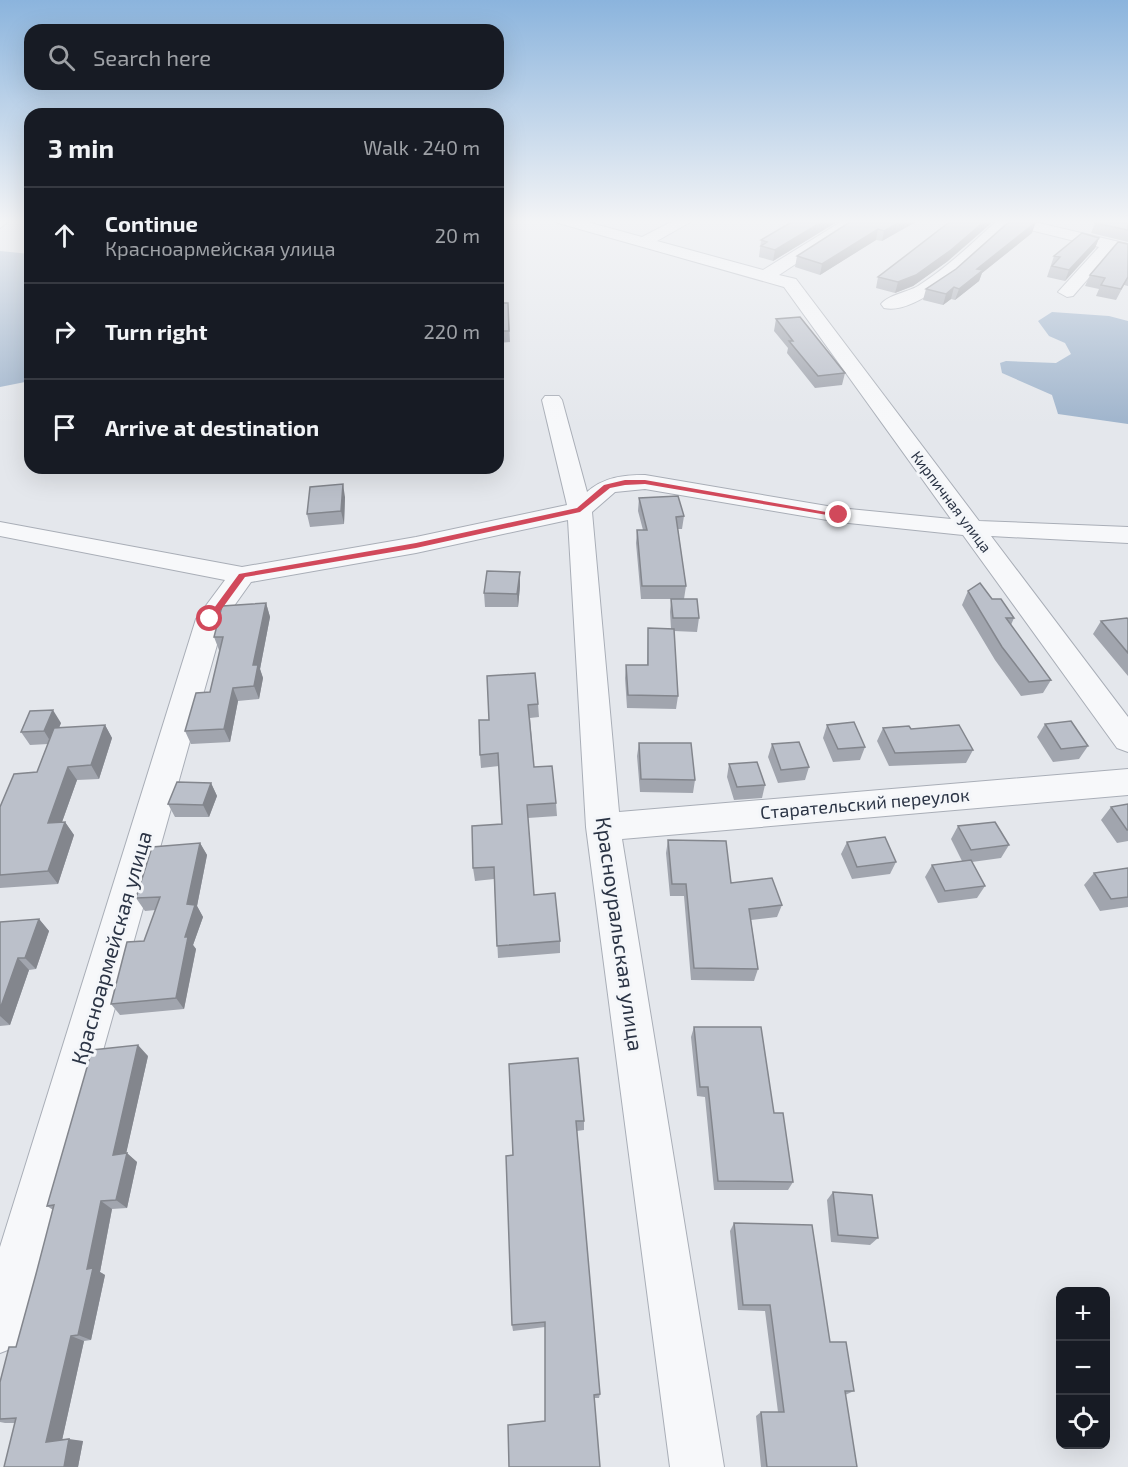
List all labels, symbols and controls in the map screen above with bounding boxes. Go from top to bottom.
search box [24,24,504,90]
icon: search [45,41,78,74]
text: Search here [93,44,211,70]
text: 3 min [48,132,114,163]
text: Walk · 240 m [363,135,480,159]
text: Continue [105,210,198,236]
icon: ahead [48,219,81,252]
text: 20 m [435,223,480,247]
text: Красноармейская улица [105,236,336,260]
icon: right [48,315,81,348]
text: Turn right [105,318,207,344]
text: 220 m [423,319,480,343]
icon: arrive [48,411,81,444]
text: Arrive at destination [105,414,319,440]
street label: Кирпичная улица [907,447,996,556]
route end [825,501,851,527]
route start [196,605,222,631]
street label: Старательский переулок [759,783,971,823]
street label: Красноуральская улица [591,815,649,1053]
street label: Красноармейская улица [65,828,157,1068]
map controls [1056,1287,1110,1449]
button: + [1056,1287,1110,1341]
button: − [1056,1341,1110,1395]
button: locate [1056,1395,1110,1449]

